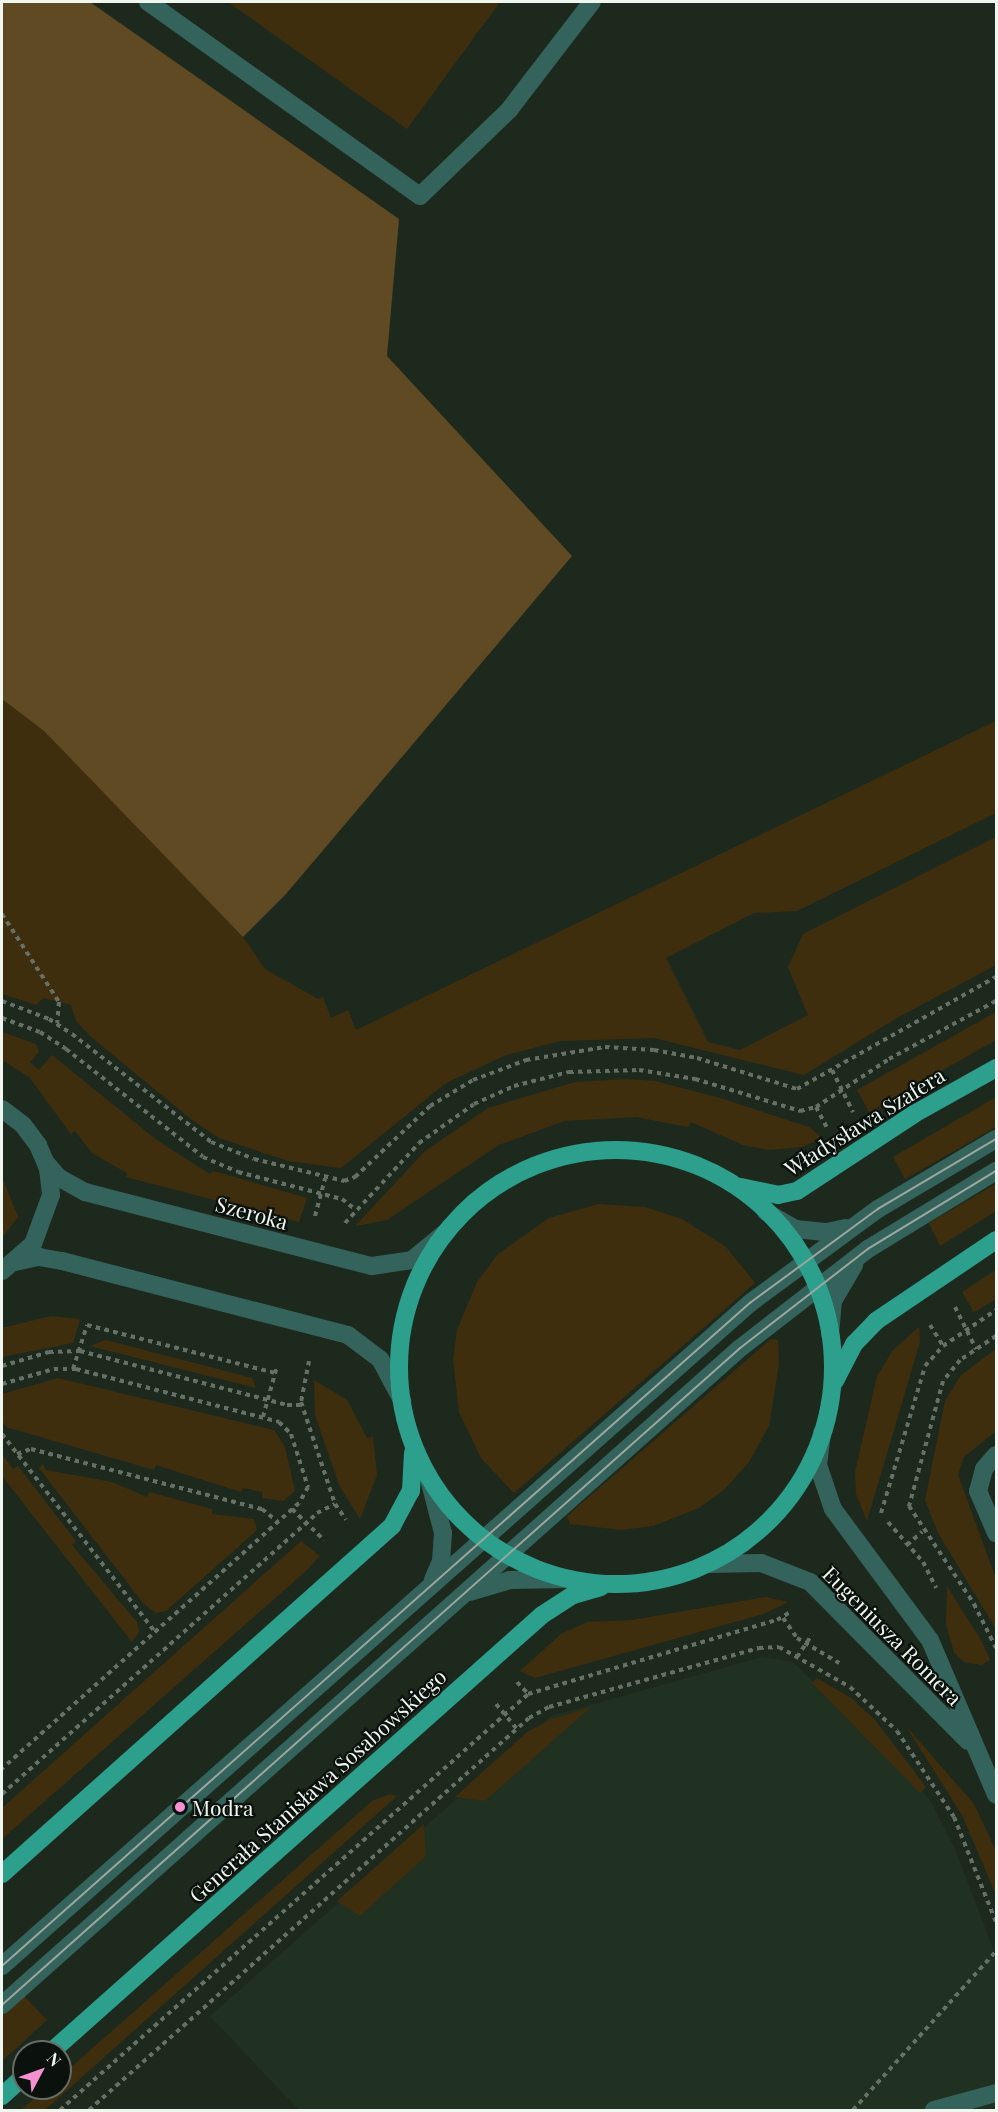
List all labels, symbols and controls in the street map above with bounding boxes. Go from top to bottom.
street label: Władysława Szafera [779,1061,949,1181]
street label: Szeroka [213,1190,291,1234]
street label: Eugeniusza Romera [818,1560,968,1710]
street label: Generała Stanisława Sosabowskiego [183,1663,451,1907]
place label: Modra [192,1794,253,1820]
marker: Modra [173,1800,187,1814]
north arrow [12,2040,72,2100]
text: N [43,2048,66,2070]

